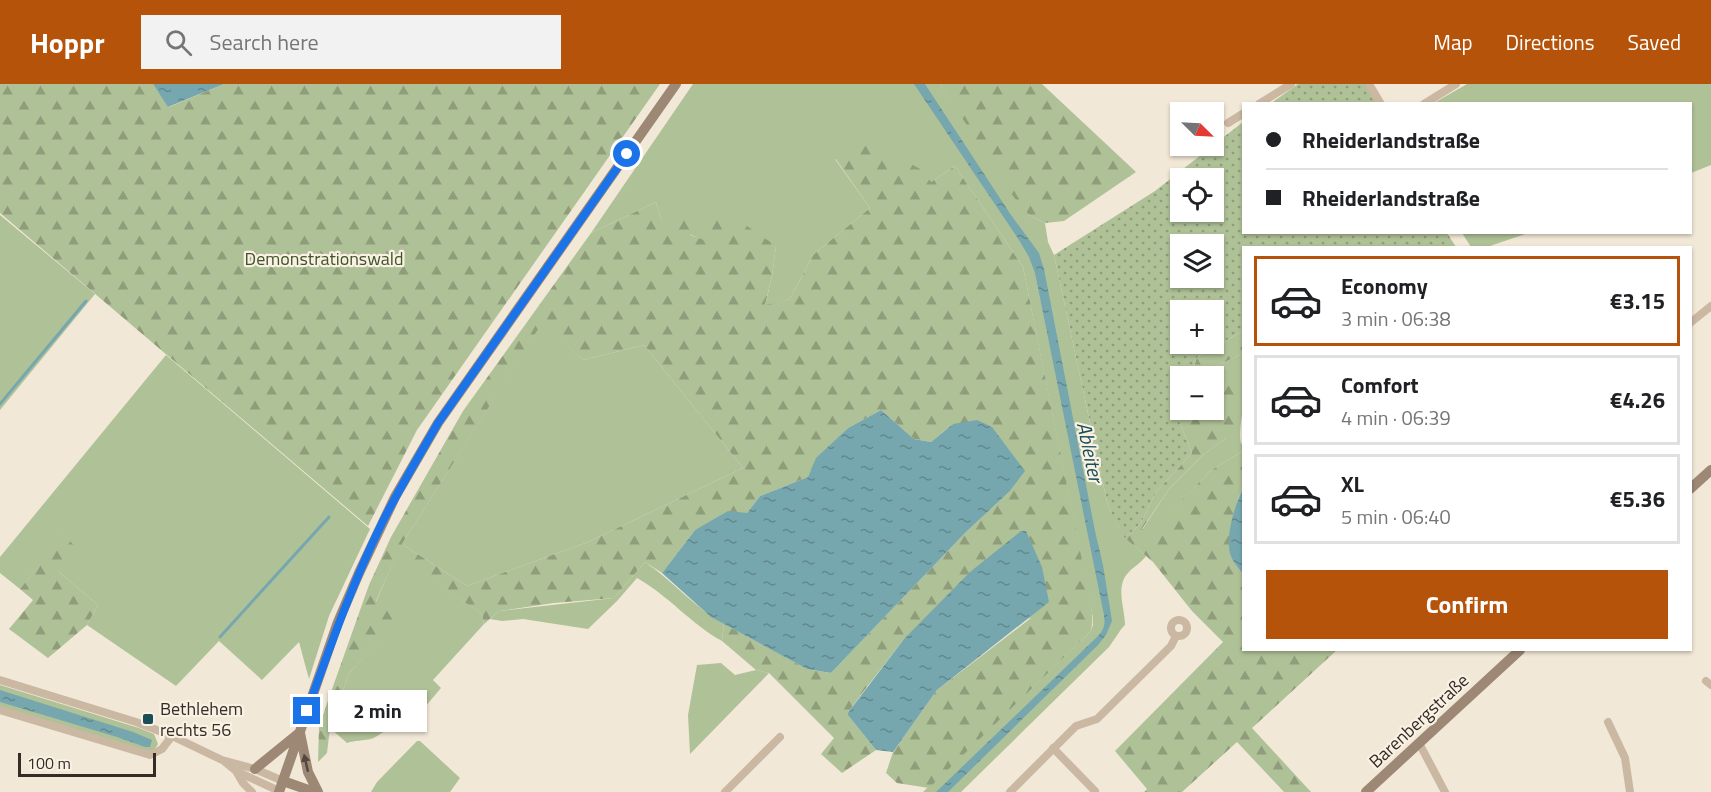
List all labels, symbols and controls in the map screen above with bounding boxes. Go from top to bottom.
search box [141,15,561,69]
text: Hoppr [30,21,105,64]
text: Search here [210,25,319,59]
icon: search [162,26,195,59]
text: Map [1433,26,1473,58]
text: Directions [1506,26,1595,58]
text: Saved [1628,26,1681,58]
north arrow [1170,102,1224,156]
map controls [1170,102,1224,420]
text: Rheiderlandstraße [1302,123,1480,157]
route start [613,140,640,167]
button: locate [1170,168,1224,222]
text: Rheiderlandstraße [1302,181,1480,215]
button: layers [1170,234,1224,288]
park label: Demonstrationswald [245,245,403,272]
text: Economy [1341,269,1428,303]
icon: car [1269,274,1323,328]
text: €3.15 [1610,284,1665,318]
button: + [1170,300,1224,354]
text: 3 min · 06:38 [1341,303,1451,334]
button: − [1170,366,1224,420]
text: Comfort [1341,368,1419,402]
icon: car [1269,373,1323,427]
text: €4.26 [1610,383,1665,417]
text: 4 min · 06:39 [1341,402,1451,433]
water label: Ableiter [1069,419,1113,487]
text: XL [1341,467,1364,501]
icon: car [1269,472,1323,526]
text: €5.36 [1610,482,1665,516]
text: 5 min · 06:40 [1341,501,1451,532]
button: Confirm [1266,570,1668,639]
street label: Barenbergstraße [1363,667,1475,774]
callout: 2 min [328,690,427,732]
place label: Bethlehem rechts 56 [160,695,243,743]
text: 2 min [353,695,402,726]
route end [293,697,320,724]
marker: Bethlehem rechts 56 [141,712,155,726]
scale bar [18,750,156,778]
text: 100 m [27,751,71,775]
one-way arrow [301,754,311,772]

